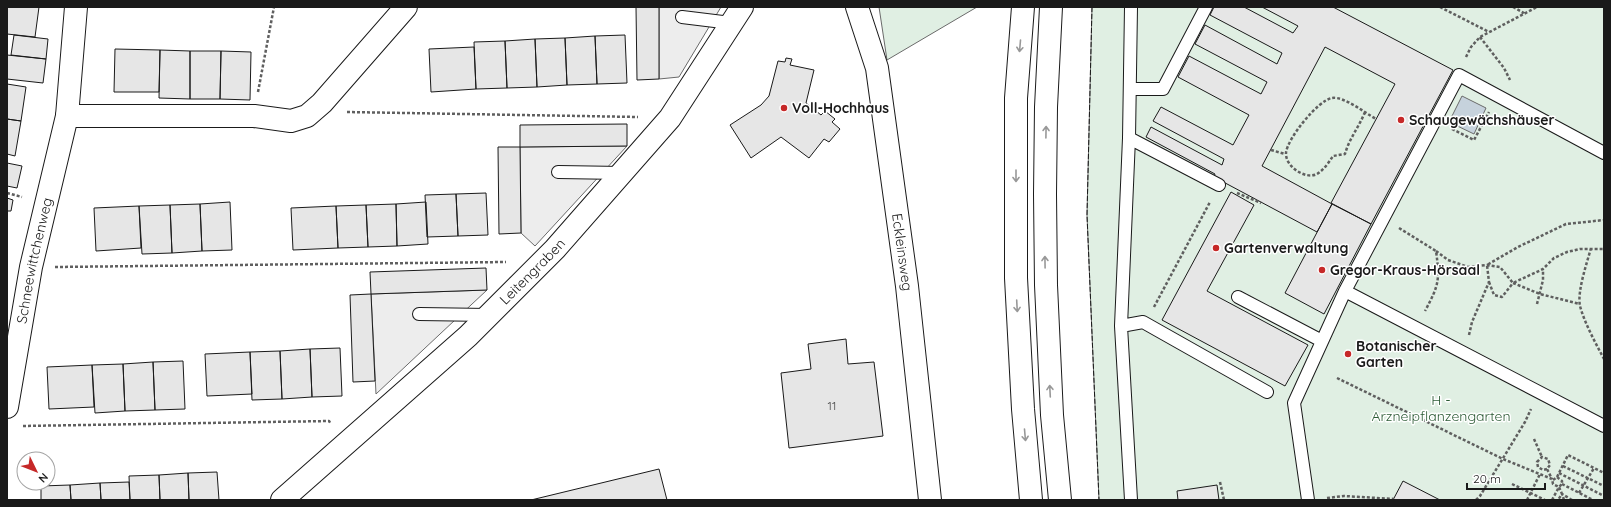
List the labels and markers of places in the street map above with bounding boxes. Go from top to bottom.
place label: Voll-Hochhaus [792,99,889,117]
marker: Voll-Hochhaus [779,103,789,113]
place label: Schaugewächshäuser [1409,111,1554,129]
marker: Schaugewächshäuser [1396,115,1406,125]
place label: Gartenverwaltung [1224,239,1348,257]
marker: Gartenverwaltung [1211,243,1221,253]
place label: Gregor-Kraus-Hörsaal [1330,261,1480,279]
marker: Gregor-Kraus-Hörsaal [1317,265,1327,275]
place label: Botanischer Garten [1356,337,1437,371]
marker: Botanischer Garten [1343,349,1353,359]

